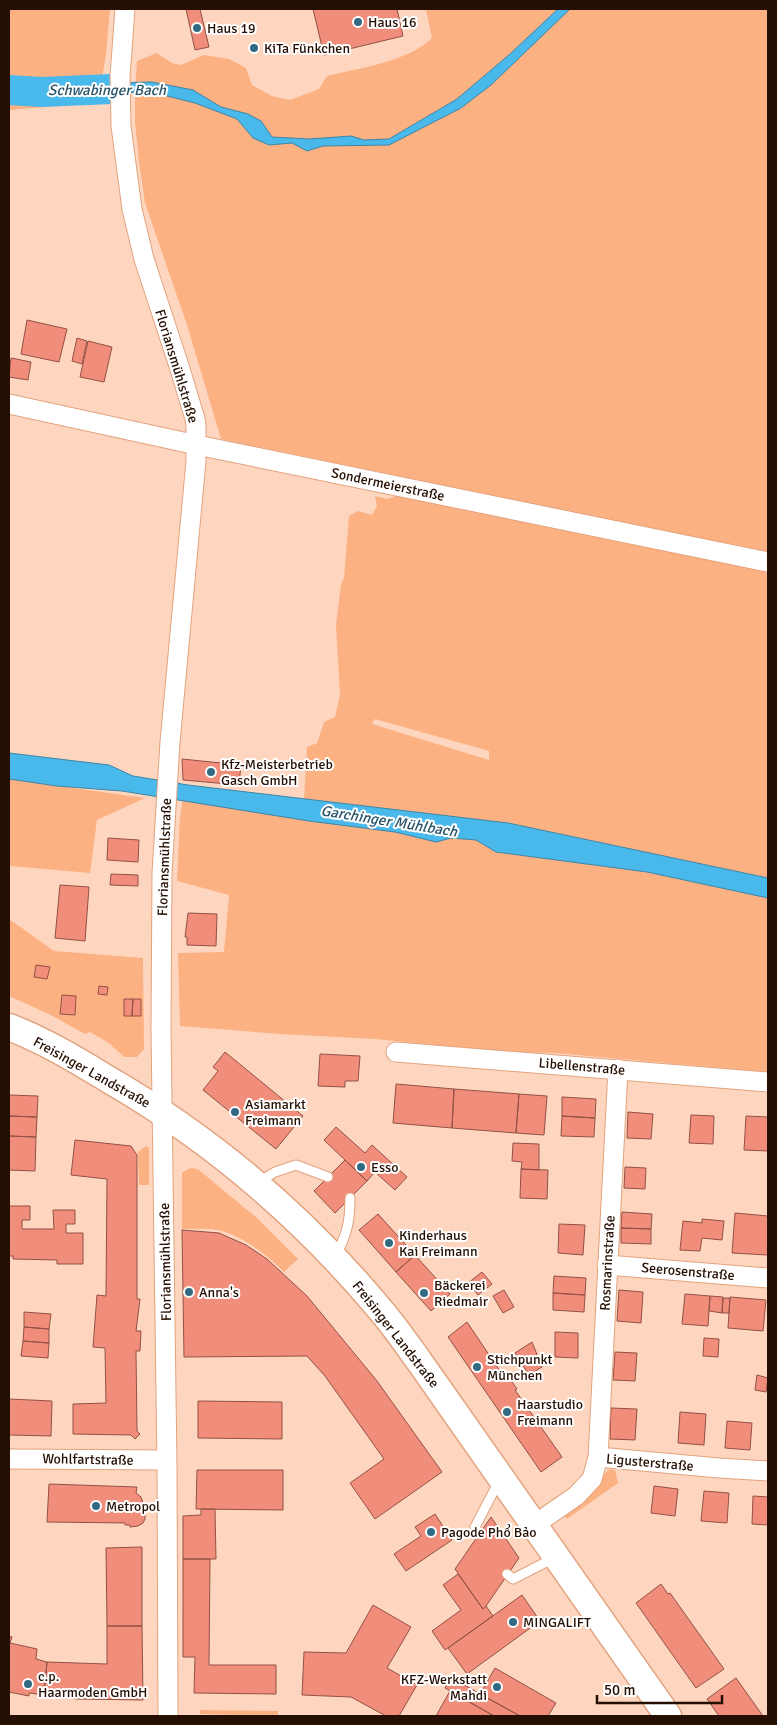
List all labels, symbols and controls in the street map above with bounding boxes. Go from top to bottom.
place label: Haus 16 [368,14,417,31]
marker: Haus 16 [352,16,364,28]
place label: Haus 19 [207,20,256,37]
marker: Haus 19 [191,22,203,34]
place label: KiTa Fünkchen [264,40,350,57]
marker: KiTa Fünkchen [248,42,260,54]
water label: Schwabinger Bach [48,81,167,99]
street label: Floriansmühlstraße [151,307,202,425]
street label: Sondermeierstraße [330,464,446,505]
place label: Kfz-Meisterbetrieb Gasch GmbH [221,756,333,789]
marker: Kfz-Meisterbetrieb Gasch GmbH [205,766,217,778]
street label: Floriansmühlstraße [154,798,175,916]
water label: Garchinger Mühlbach [320,801,459,841]
street label: Freisinger Landstraße [30,1033,153,1112]
street label: Libellenstraße [538,1054,626,1079]
place label: Asiamarkt Freimann [245,1096,306,1129]
marker: Asiamarkt Freimann [229,1106,241,1118]
place label: Esso [371,1159,398,1176]
marker: Esso [355,1161,367,1173]
street label: Floriansmühlstraße [156,1203,175,1321]
street label: Rosmarinstraße [597,1215,618,1311]
place label: Kinderhaus Kai Freimann [399,1227,478,1260]
marker: Kinderhaus Kai Freimann [383,1237,395,1249]
street label: Seerosenstraße [641,1259,735,1284]
street label: Freisinger Landstraße [349,1277,443,1391]
place label: Bäckerei Riedmair [434,1277,489,1310]
place label: Anna's [199,1284,239,1301]
marker: Anna's [183,1286,195,1298]
marker: Bäckerei Riedmair [418,1287,430,1299]
place label: Stichpunkt München [487,1351,553,1384]
marker: Stichpunkt München [471,1361,483,1373]
place label: Haarstudio Freimann [517,1396,583,1429]
marker: Haarstudio Freimann [501,1406,513,1418]
street label: Wohlfartstraße [42,1450,134,1469]
street label: Ligusterstraße [605,1450,694,1475]
place label: Metropol [106,1498,160,1515]
marker: Metropol [90,1500,102,1512]
place label: Pagode Phổ Bảo [441,1524,537,1541]
marker: Pagode Phổ Bảo [425,1526,437,1538]
place label: MINGALIFT [523,1614,591,1631]
marker: MINGALIFT [507,1616,519,1628]
place label: c.p. Haarmoden GmbH [38,1668,147,1701]
place label: KFZ-Werkstatt Mahdi [401,1671,487,1704]
scale bar [597,1672,722,1704]
marker: c.p. Haarmoden GmbH [22,1678,34,1690]
marker: KFZ-Werkstatt Mahdi [491,1681,503,1693]
text: 50 m [604,1681,635,1699]

